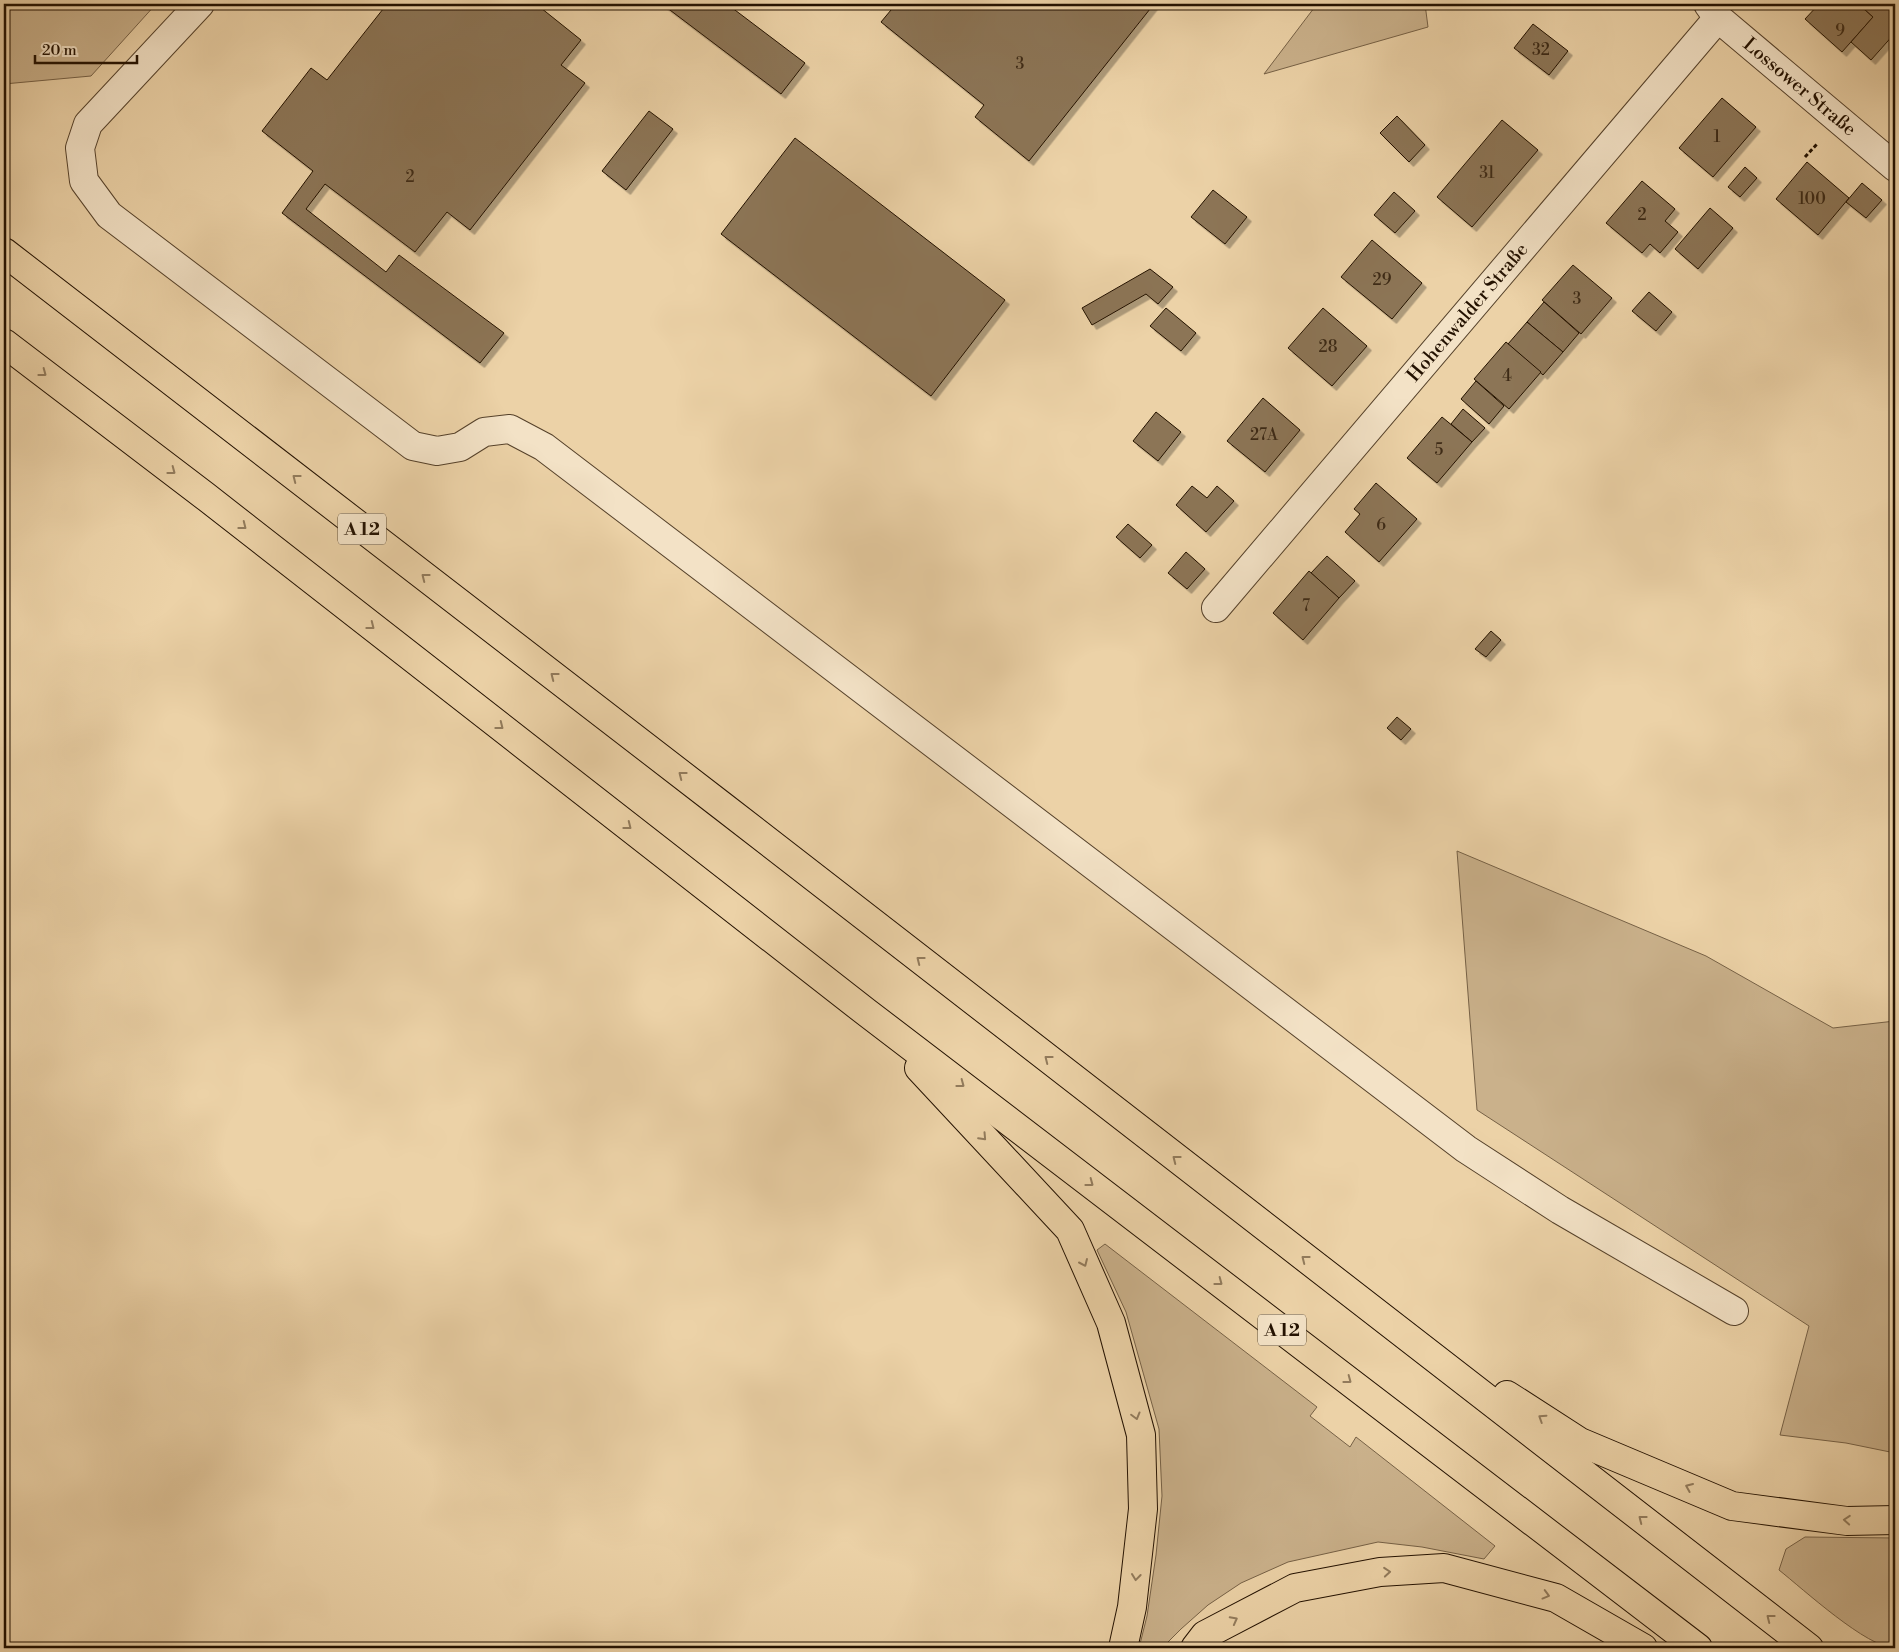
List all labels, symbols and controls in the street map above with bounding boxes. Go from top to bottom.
house number: 9 [1835,21,1845,41]
scale bar [35,32,138,64]
street label: Lossower Straße [1738,32,1861,141]
house number: 32 [1532,40,1550,60]
text: 20 m [42,41,77,60]
house number: 3 [1016,54,1025,74]
house number: 1 [1714,127,1721,147]
house number: 31 [1479,163,1495,183]
house number: 2 [405,167,415,187]
house number: 100 [1798,189,1826,209]
house number: 2 [1637,205,1647,225]
street label: Hohenwalder Straße [1402,238,1533,387]
house number: 29 [1373,270,1392,290]
house number: 3 [1573,289,1582,309]
house number: 28 [1319,337,1338,357]
house number: 4 [1502,366,1512,386]
one-way arrow [37,367,46,376]
house number: 27A [1250,425,1279,445]
house number: 5 [1435,440,1444,460]
one-way arrow [166,466,175,474]
one-way arrow [293,475,302,483]
road number: A 12 [338,514,386,544]
house number: 6 [1376,515,1386,535]
one-way arrow [237,521,246,529]
one-way arrow [421,574,431,583]
house number: 7 [1302,596,1310,616]
one-way arrow [365,621,374,629]
one-way arrow [550,673,560,682]
one-way arrow [494,720,503,729]
one-way arrow [679,772,688,781]
one-way arrow [622,820,632,829]
one-way arrow [917,957,926,965]
one-way arrow [1045,1057,1054,1065]
one-way arrow [955,1078,965,1087]
one-way arrow [977,1132,986,1141]
one-way arrow [1172,1156,1182,1165]
one-way arrow [1084,1177,1093,1185]
one-way arrow [1302,1256,1311,1264]
one-way arrow [1078,1258,1088,1267]
one-way arrow [1213,1276,1222,1284]
road number: A 12 [1258,1314,1306,1346]
one-way arrow [1342,1375,1351,1383]
one-way arrow [1131,1411,1141,1420]
one-way arrow [1539,1415,1548,1424]
one-way arrow [1685,1483,1694,1494]
one-way arrow [1842,1515,1850,1526]
one-way arrow [1639,1517,1648,1525]
one-way arrow [1383,1567,1391,1578]
one-way arrow [1131,1574,1142,1582]
one-way arrow [1541,1590,1549,1600]
one-way arrow [1229,1616,1238,1626]
one-way arrow [1767,1616,1776,1624]

